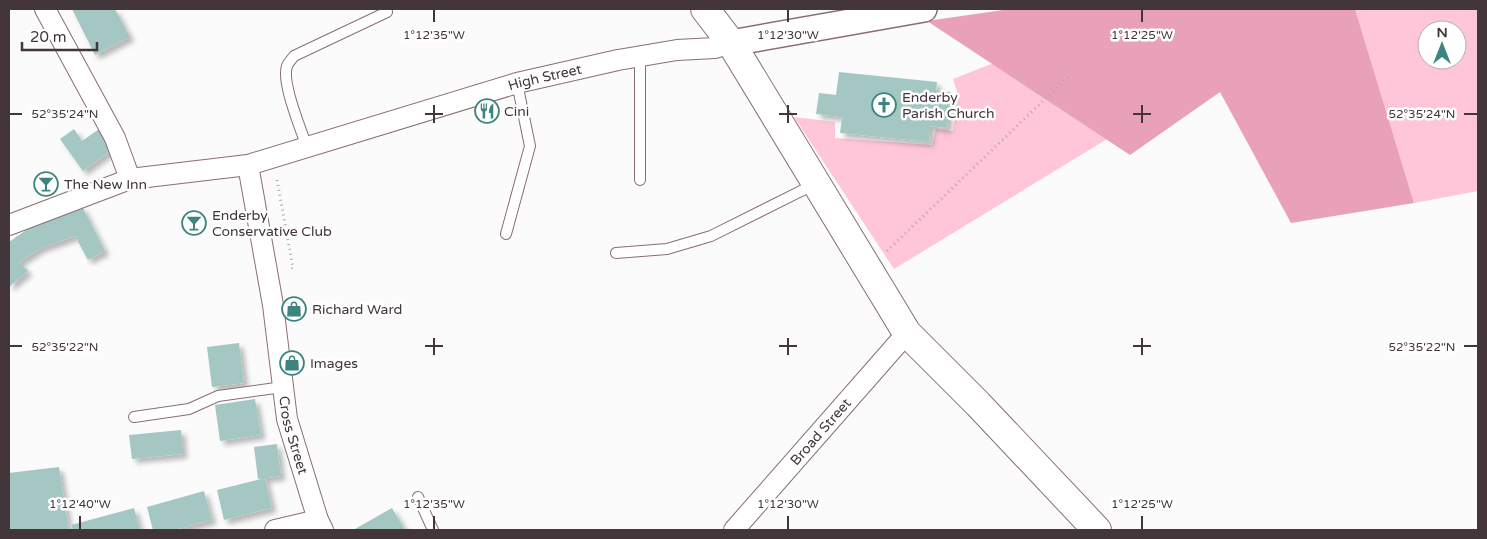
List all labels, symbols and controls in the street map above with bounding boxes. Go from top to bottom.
scale bar [22,20,98,52]
north arrow [1417,20,1467,70]
text: N [1436,24,1448,41]
text: 20 m [30,28,67,46]
text: 1°12'35"W [403,28,465,42]
text: 1°12'30"W [757,28,819,42]
text: 1°12'25"W [1111,28,1173,42]
street label: High Street [506,60,584,94]
place label: Enderby Parish Church [902,89,995,122]
church icon: Enderby Parish Church [871,92,897,118]
restaurant icon: Cini [474,98,500,124]
place label: Cini [504,103,529,120]
text: 52°35'24"N [32,107,99,121]
text: 52°35'24"N [1389,107,1456,121]
bar icon: The New Inn [33,171,59,197]
place label: The New Inn [64,176,147,193]
place label: Enderby Conservative Club [212,207,332,240]
bar icon: Enderby Conservative Club [181,210,207,236]
shop icon: Richard Ward [281,296,307,322]
place label: Richard Ward [312,301,402,318]
text: 52°35'22"N [32,340,99,354]
text: 52°35'22"N [1389,340,1456,354]
shop icon: Images [279,350,305,376]
place label: Images [310,355,358,372]
street label: Broad Street [787,394,855,469]
street label: Cross Street [275,395,312,477]
text: 1°12'40"W [49,497,111,511]
text: 1°12'35"W [403,497,465,511]
text: 1°12'30"W [757,497,819,511]
text: 1°12'25"W [1111,497,1173,511]

